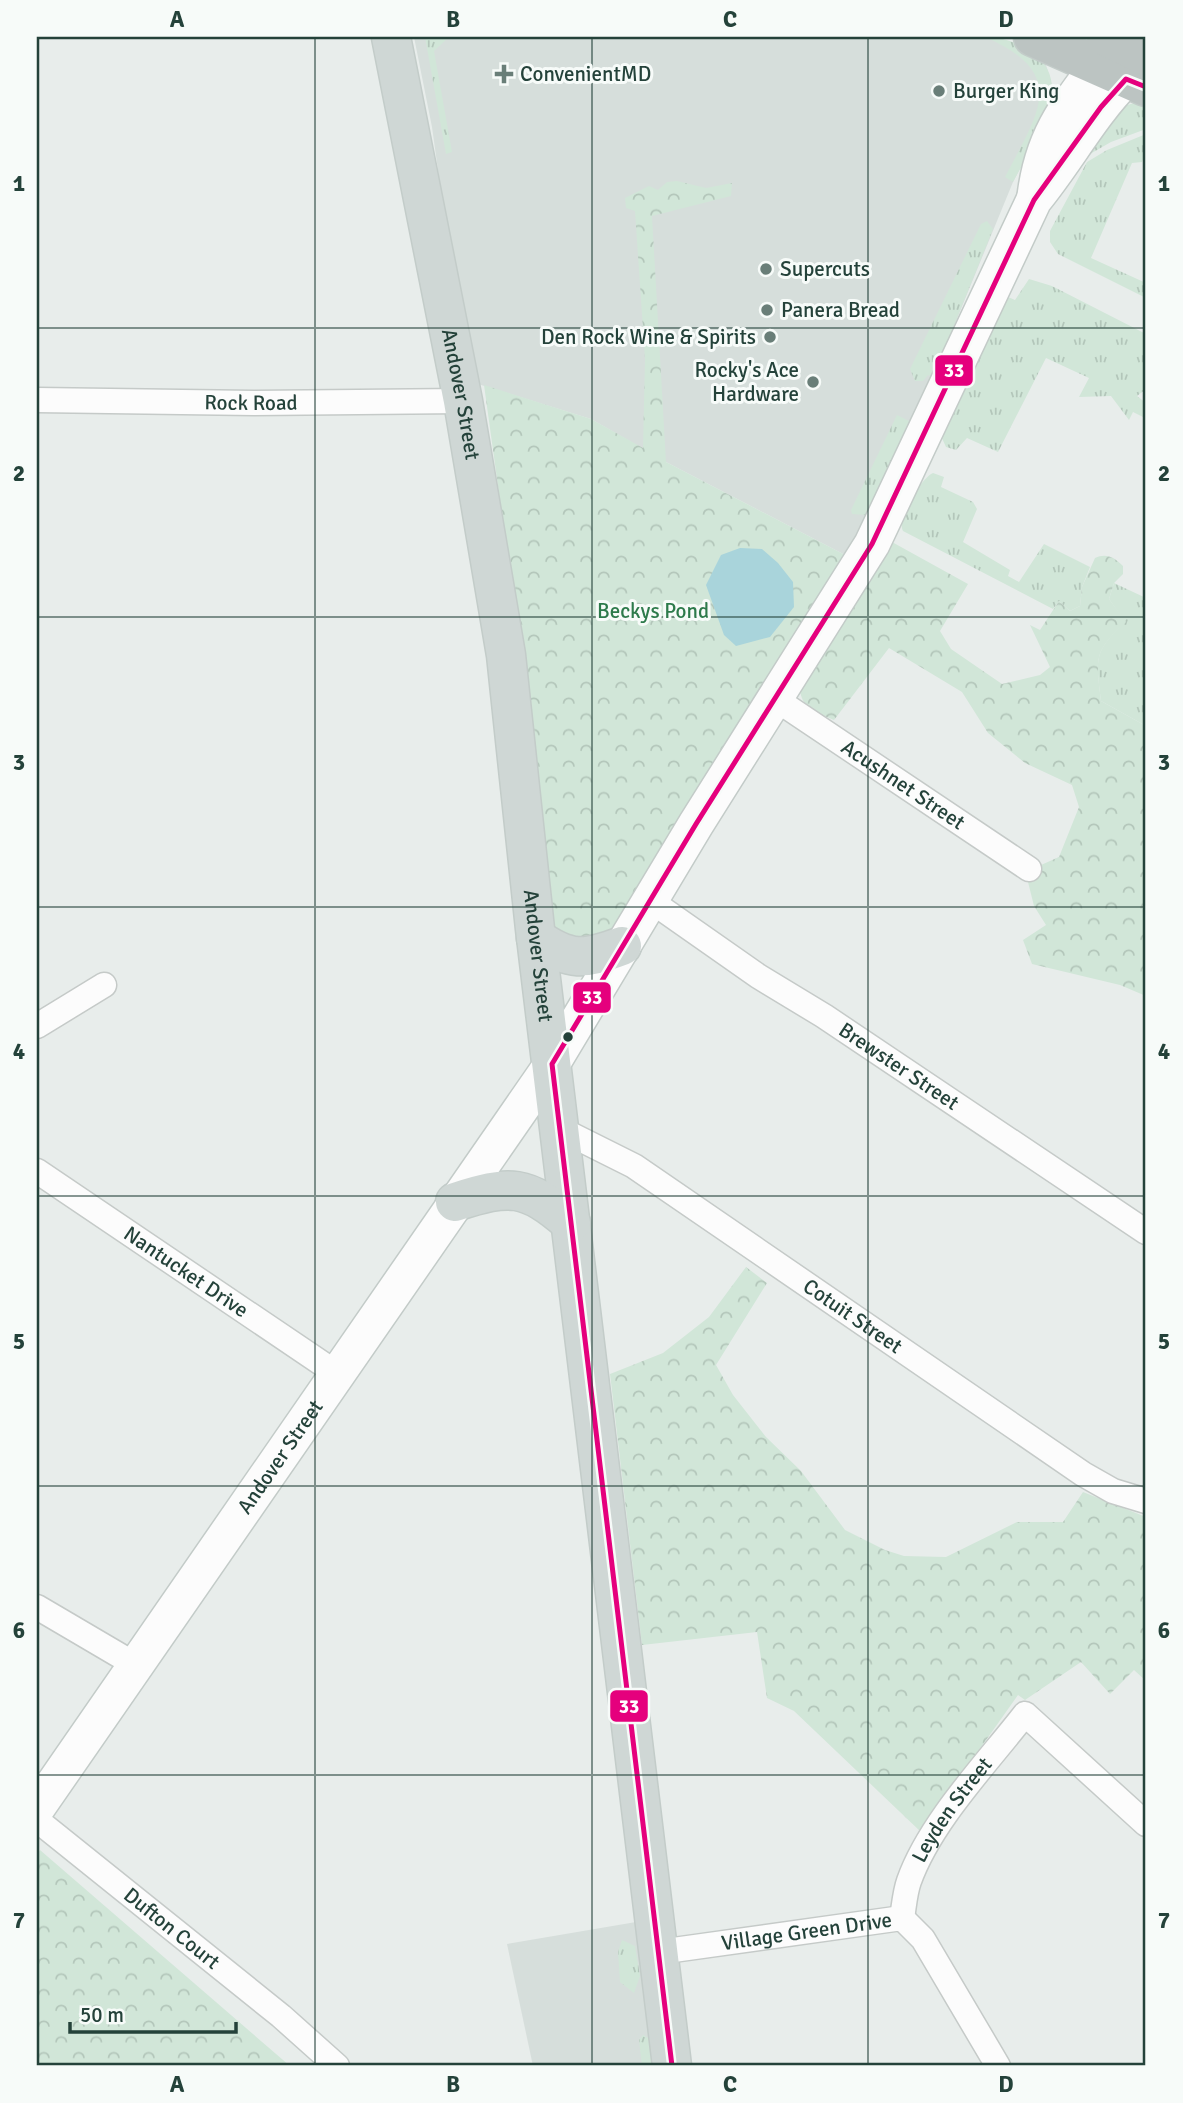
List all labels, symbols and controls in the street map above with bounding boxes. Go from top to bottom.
text: A [170,5,185,34]
text: B [446,5,460,34]
text: C [723,5,737,34]
text: D [998,5,1014,34]
place label: ConvenientMD [520,61,651,87]
marker: ConvenientMD [494,64,514,84]
place label: Burger King [953,78,1059,104]
marker: Burger King [931,83,947,99]
text: 1 [13,169,25,198]
text: 1 [1158,169,1170,198]
place label: Supercuts [780,256,870,282]
marker: Supercuts [758,261,774,277]
place label: Panera Bread [781,297,900,323]
marker: Panera Bread [759,302,775,318]
place label: Den Rock Wine & Spirits [541,324,756,350]
street label: Andover Street [436,326,486,462]
marker: Den Rock Wine & Spirits [762,329,778,345]
line badge: 33 [934,354,974,387]
place label: Rocky's Ace Hardware [694,357,799,407]
text: 33 [944,359,964,383]
marker: Rocky's Ace Hardware [805,374,821,390]
street label: Rock Road [204,389,298,416]
text: 2 [13,459,25,488]
text: 2 [1158,459,1170,488]
park label: Beckys Pond [597,598,709,624]
street label: Acushnet Street [836,734,970,835]
text: 3 [13,748,25,777]
text: 3 [1158,748,1170,777]
street label: Andover Street [518,888,559,1023]
line badge: 33 [572,981,612,1014]
text: 33 [582,986,602,1010]
street label: Brewster Street [834,1017,964,1116]
unlabelled marker [561,1030,575,1044]
text: 4 [13,1037,25,1066]
text: 4 [1158,1037,1170,1066]
street label: Nantucket Drive [119,1220,253,1323]
street label: Cotuit Street [798,1273,907,1359]
text: 5 [13,1327,25,1356]
text: 5 [1158,1327,1170,1356]
street label: Andover Street [231,1395,329,1519]
text: 6 [13,1616,25,1645]
text: 6 [1158,1616,1170,1645]
line badge: 33 [609,1689,649,1723]
text: 33 [619,1695,639,1719]
street label: Leyden Street [906,1752,998,1867]
street label: Dufton Court [118,1882,225,1975]
text: 7 [13,1906,25,1935]
text: 7 [1158,1906,1170,1935]
street label: Village Green Drive [720,1907,893,1956]
scale bar [70,1991,236,2035]
text: 50 m [80,2002,124,2028]
text: A [170,2070,185,2099]
text: B [446,2070,460,2099]
text: C [723,2070,737,2099]
text: D [998,2070,1014,2099]

